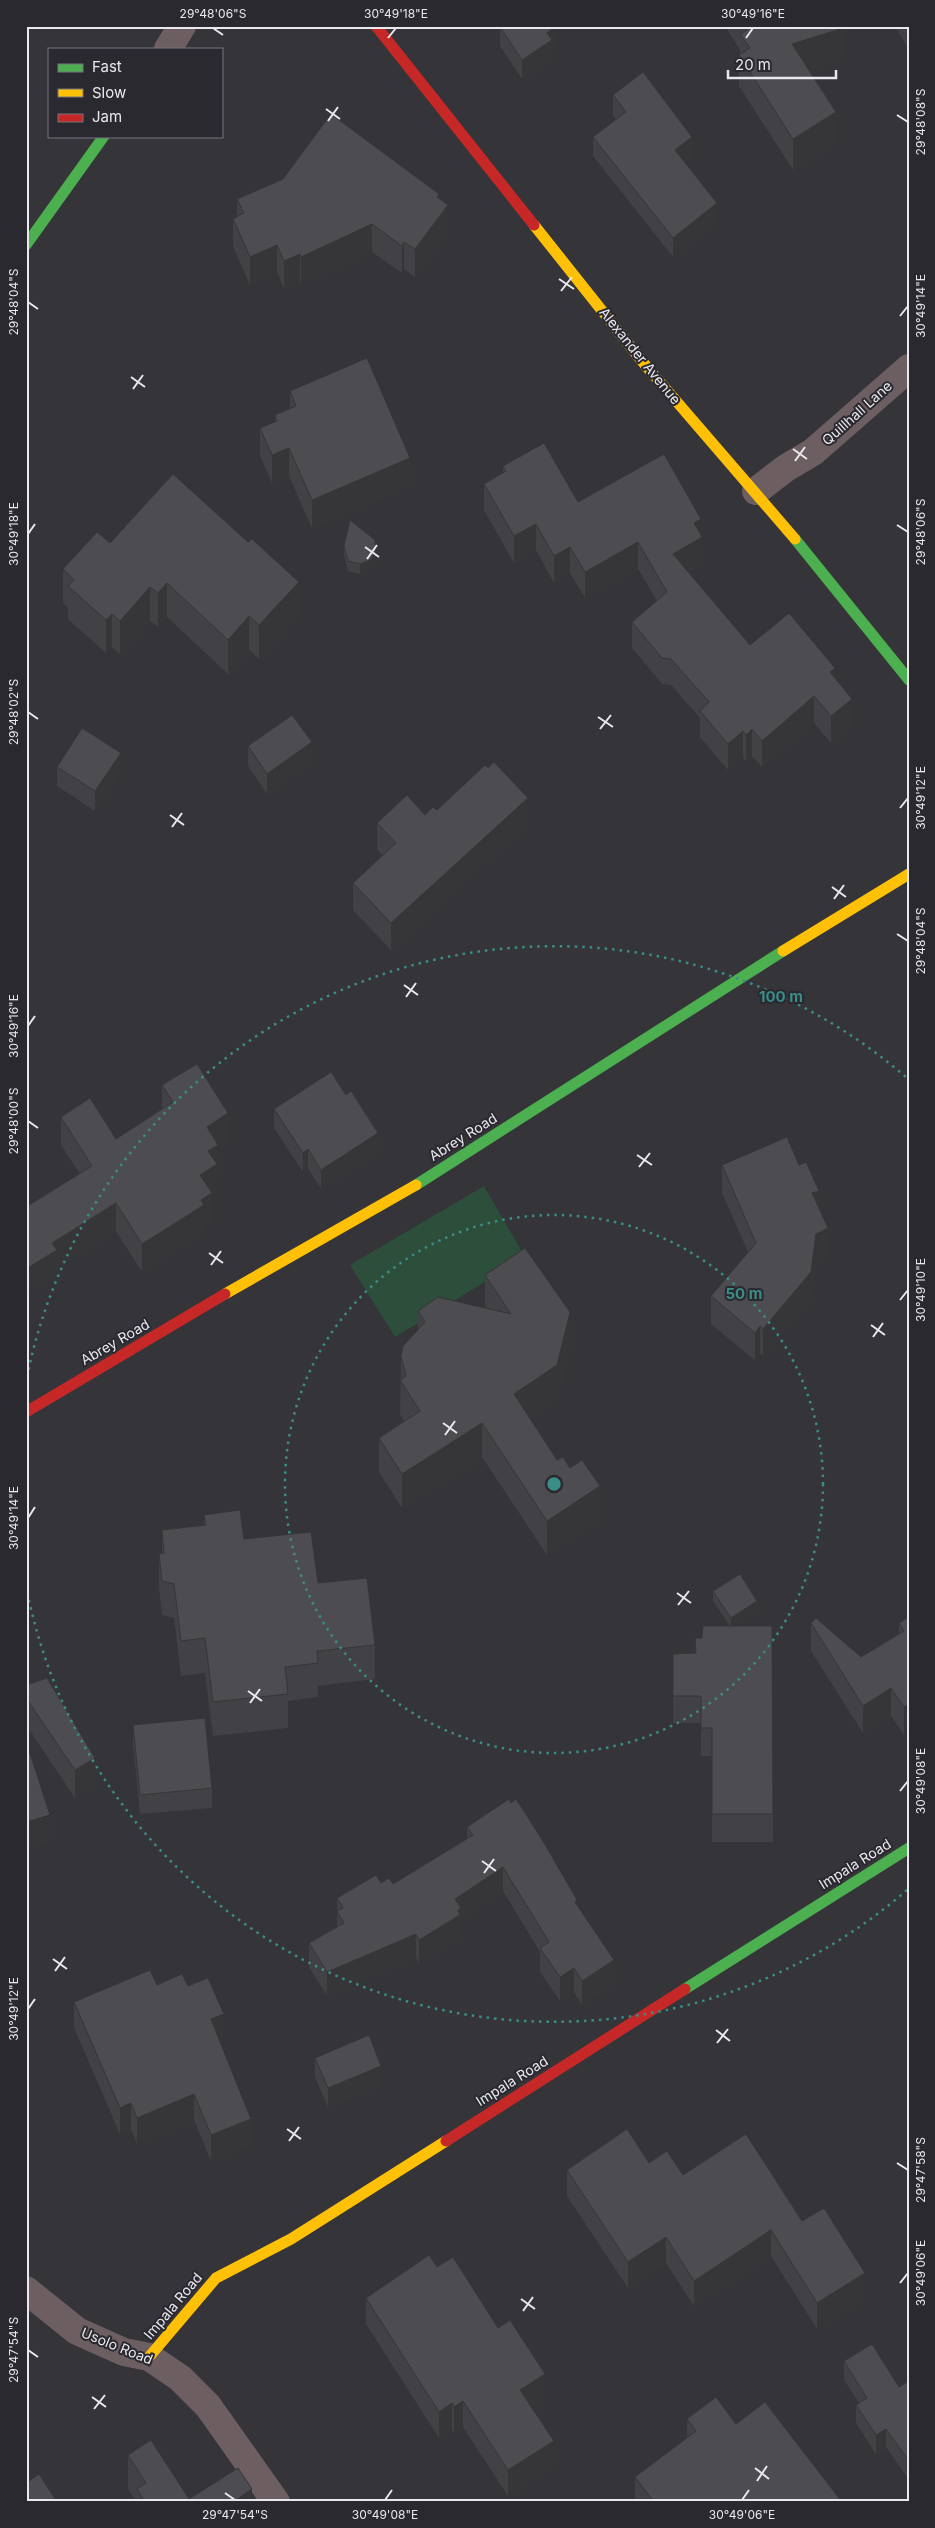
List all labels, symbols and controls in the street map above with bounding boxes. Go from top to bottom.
text: 29°48'06"S [180,6,247,21]
text: 30°49'18"E [364,6,428,21]
text: 30°49'16"E [721,6,785,21]
legend [48,48,222,138]
scale bar [728,48,835,80]
text: 20 m [735,55,771,74]
text: Fast [92,57,122,76]
text: Slow [92,83,126,102]
text: 29°48'08"S [913,88,928,155]
text: Jam [92,107,122,126]
text: 29°48'04"S [6,268,21,336]
text: 30°49'14"E [913,274,928,338]
street label: Alexander Avenue [596,304,685,408]
street label: Quillhall Lane [818,377,895,448]
text: 29°48'06"S [913,498,928,565]
text: 30°49'18"E [6,502,21,566]
text: 29°48'02"S [6,678,21,745]
text: 30°49'12"E [913,766,928,830]
text: 29°48'04"S [913,907,928,975]
text: 100 m [759,987,803,1006]
text: 30°49'16"E [6,994,21,1058]
text: 29°48'00"S [6,1087,21,1154]
street label: Abrey Road [426,1109,500,1164]
text: 30°49'10"E [913,1258,928,1322]
text: 50 m [726,1284,762,1303]
street label: Abrey Road [77,1315,152,1368]
centre of rings [545,1475,563,1493]
text: 30°49'14"E [6,1486,21,1550]
text: 30°49'08"E [913,1748,928,1814]
street label: Impala Road [816,1835,894,1892]
text: 30°49'12"E [6,1977,21,2041]
street label: Impala Road [473,2052,551,2109]
text: 29°47'58"S [913,2137,928,2203]
text: 30°49'06"E [913,2240,928,2306]
street label: Impala Road [140,2269,205,2342]
text: 29°47'54"S [6,2317,21,2383]
street label: Usolo Road [79,2323,155,2368]
text: 29°47'54"S [202,2507,268,2522]
text: 30°49'08"E [352,2507,418,2522]
text: 30°49'06"E [709,2507,775,2522]

